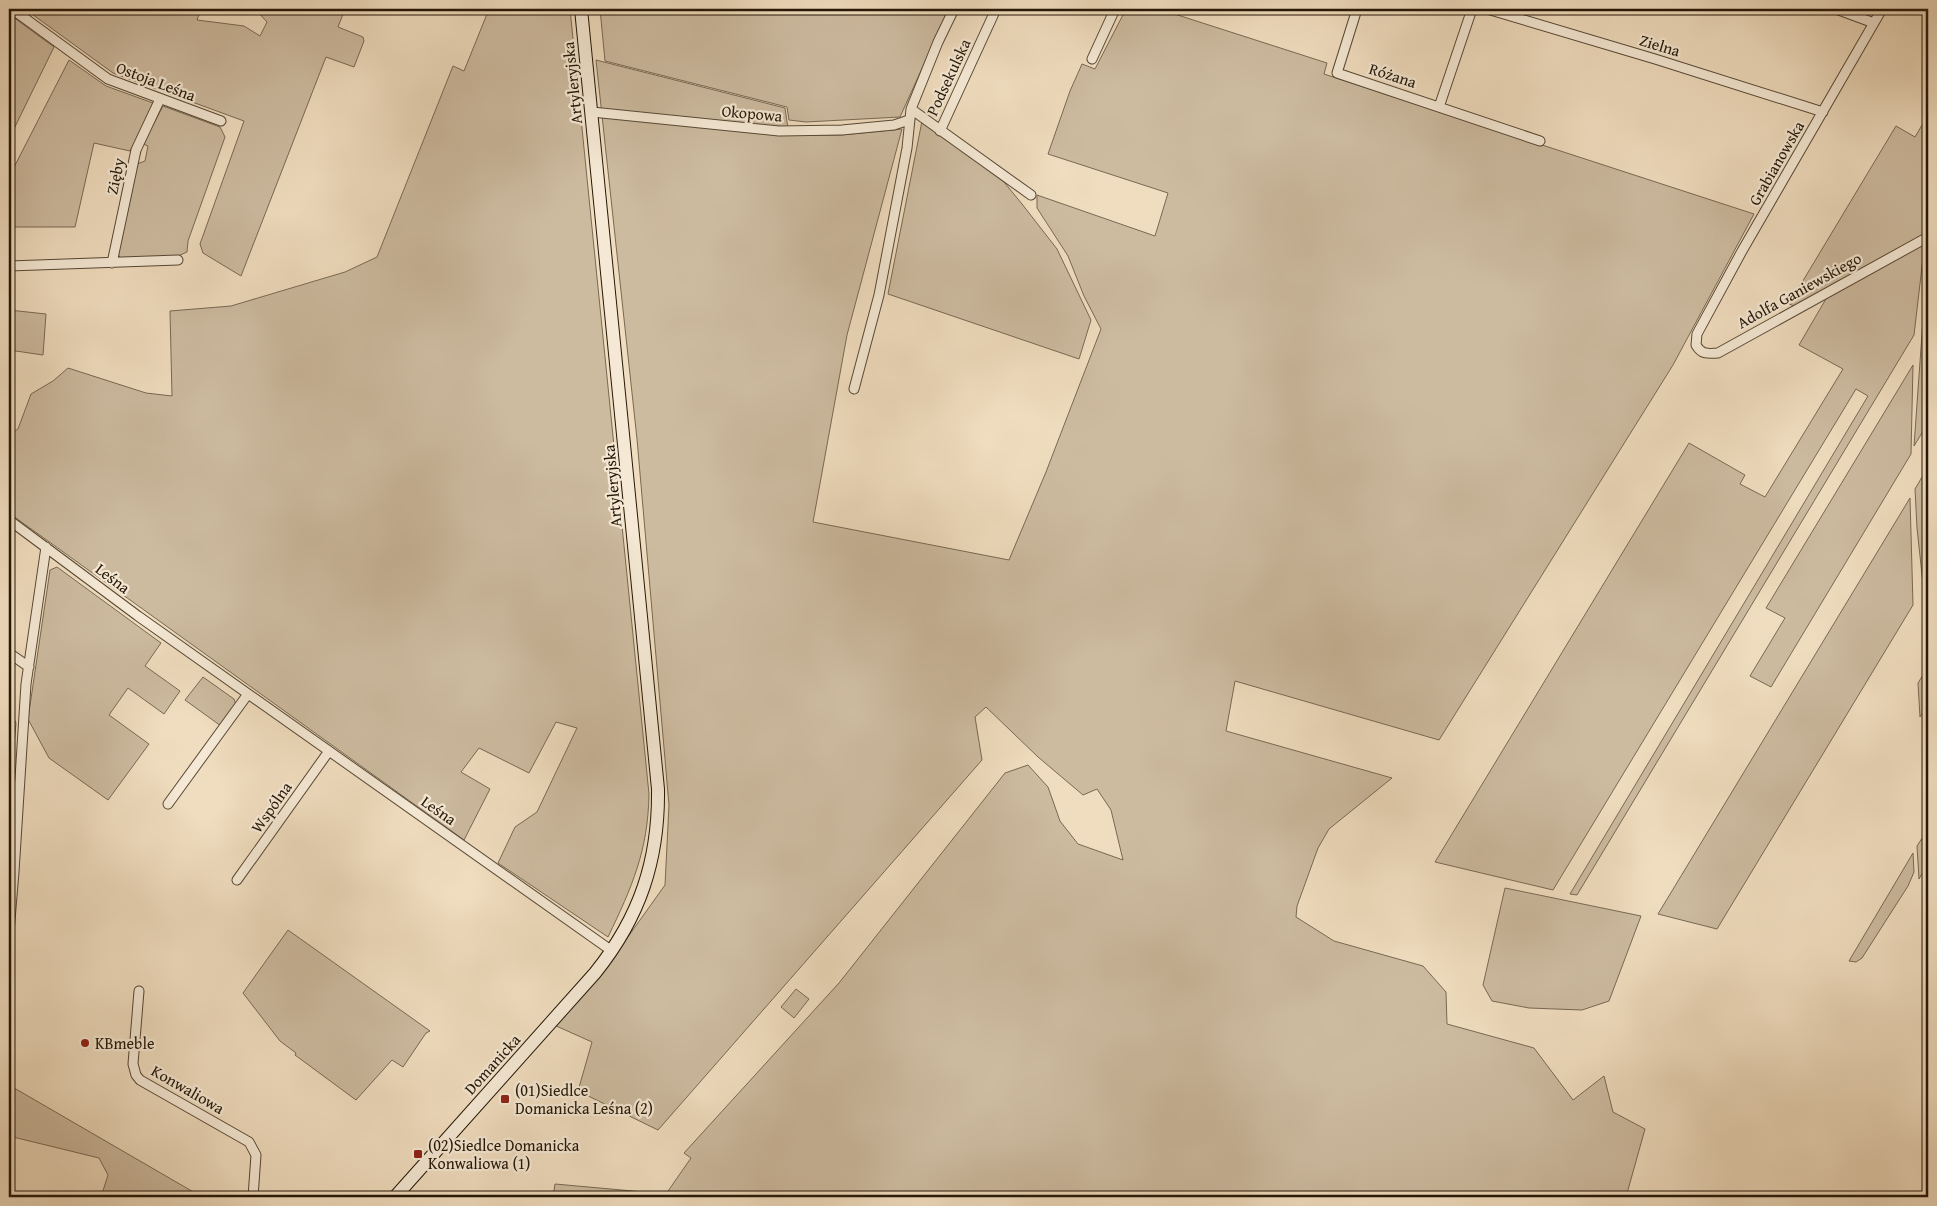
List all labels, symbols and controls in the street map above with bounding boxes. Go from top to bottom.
street label: Zielna [1637,27,1684,63]
street label: Podsekulska [920,34,976,119]
street label: Artyleryjska [556,40,588,125]
street label: Ostoja Leśna [113,55,200,107]
street label: Różana [1366,56,1420,94]
street label: Okopowa [721,98,784,128]
street label: Grabianowska [1742,116,1810,210]
street label: Zięby [99,156,131,196]
street label: Adolfa Ganiewskiego [1732,246,1866,334]
street label: Artyleryjska [596,443,628,528]
street label: Leśna [91,557,136,599]
street label: Wspólna [245,776,298,838]
street label: Leśna [416,789,462,831]
street label: Domanicka [458,1028,526,1100]
place label: KBmeble [95,1031,154,1055]
marker: KBmeble [79,1037,91,1049]
street label: Konwaliowa [147,1058,229,1120]
place label: (01)Siedlce Domanicka Leśna (2) [515,1078,653,1120]
marker: (01)Siedlce Domanicka Leśna (2) [499,1093,511,1105]
place label: (02)Siedlce Domanicka Konwaliowa (1) [428,1133,580,1175]
marker: (02)Siedlce Domanicka Konwaliowa (1) [412,1148,424,1160]

